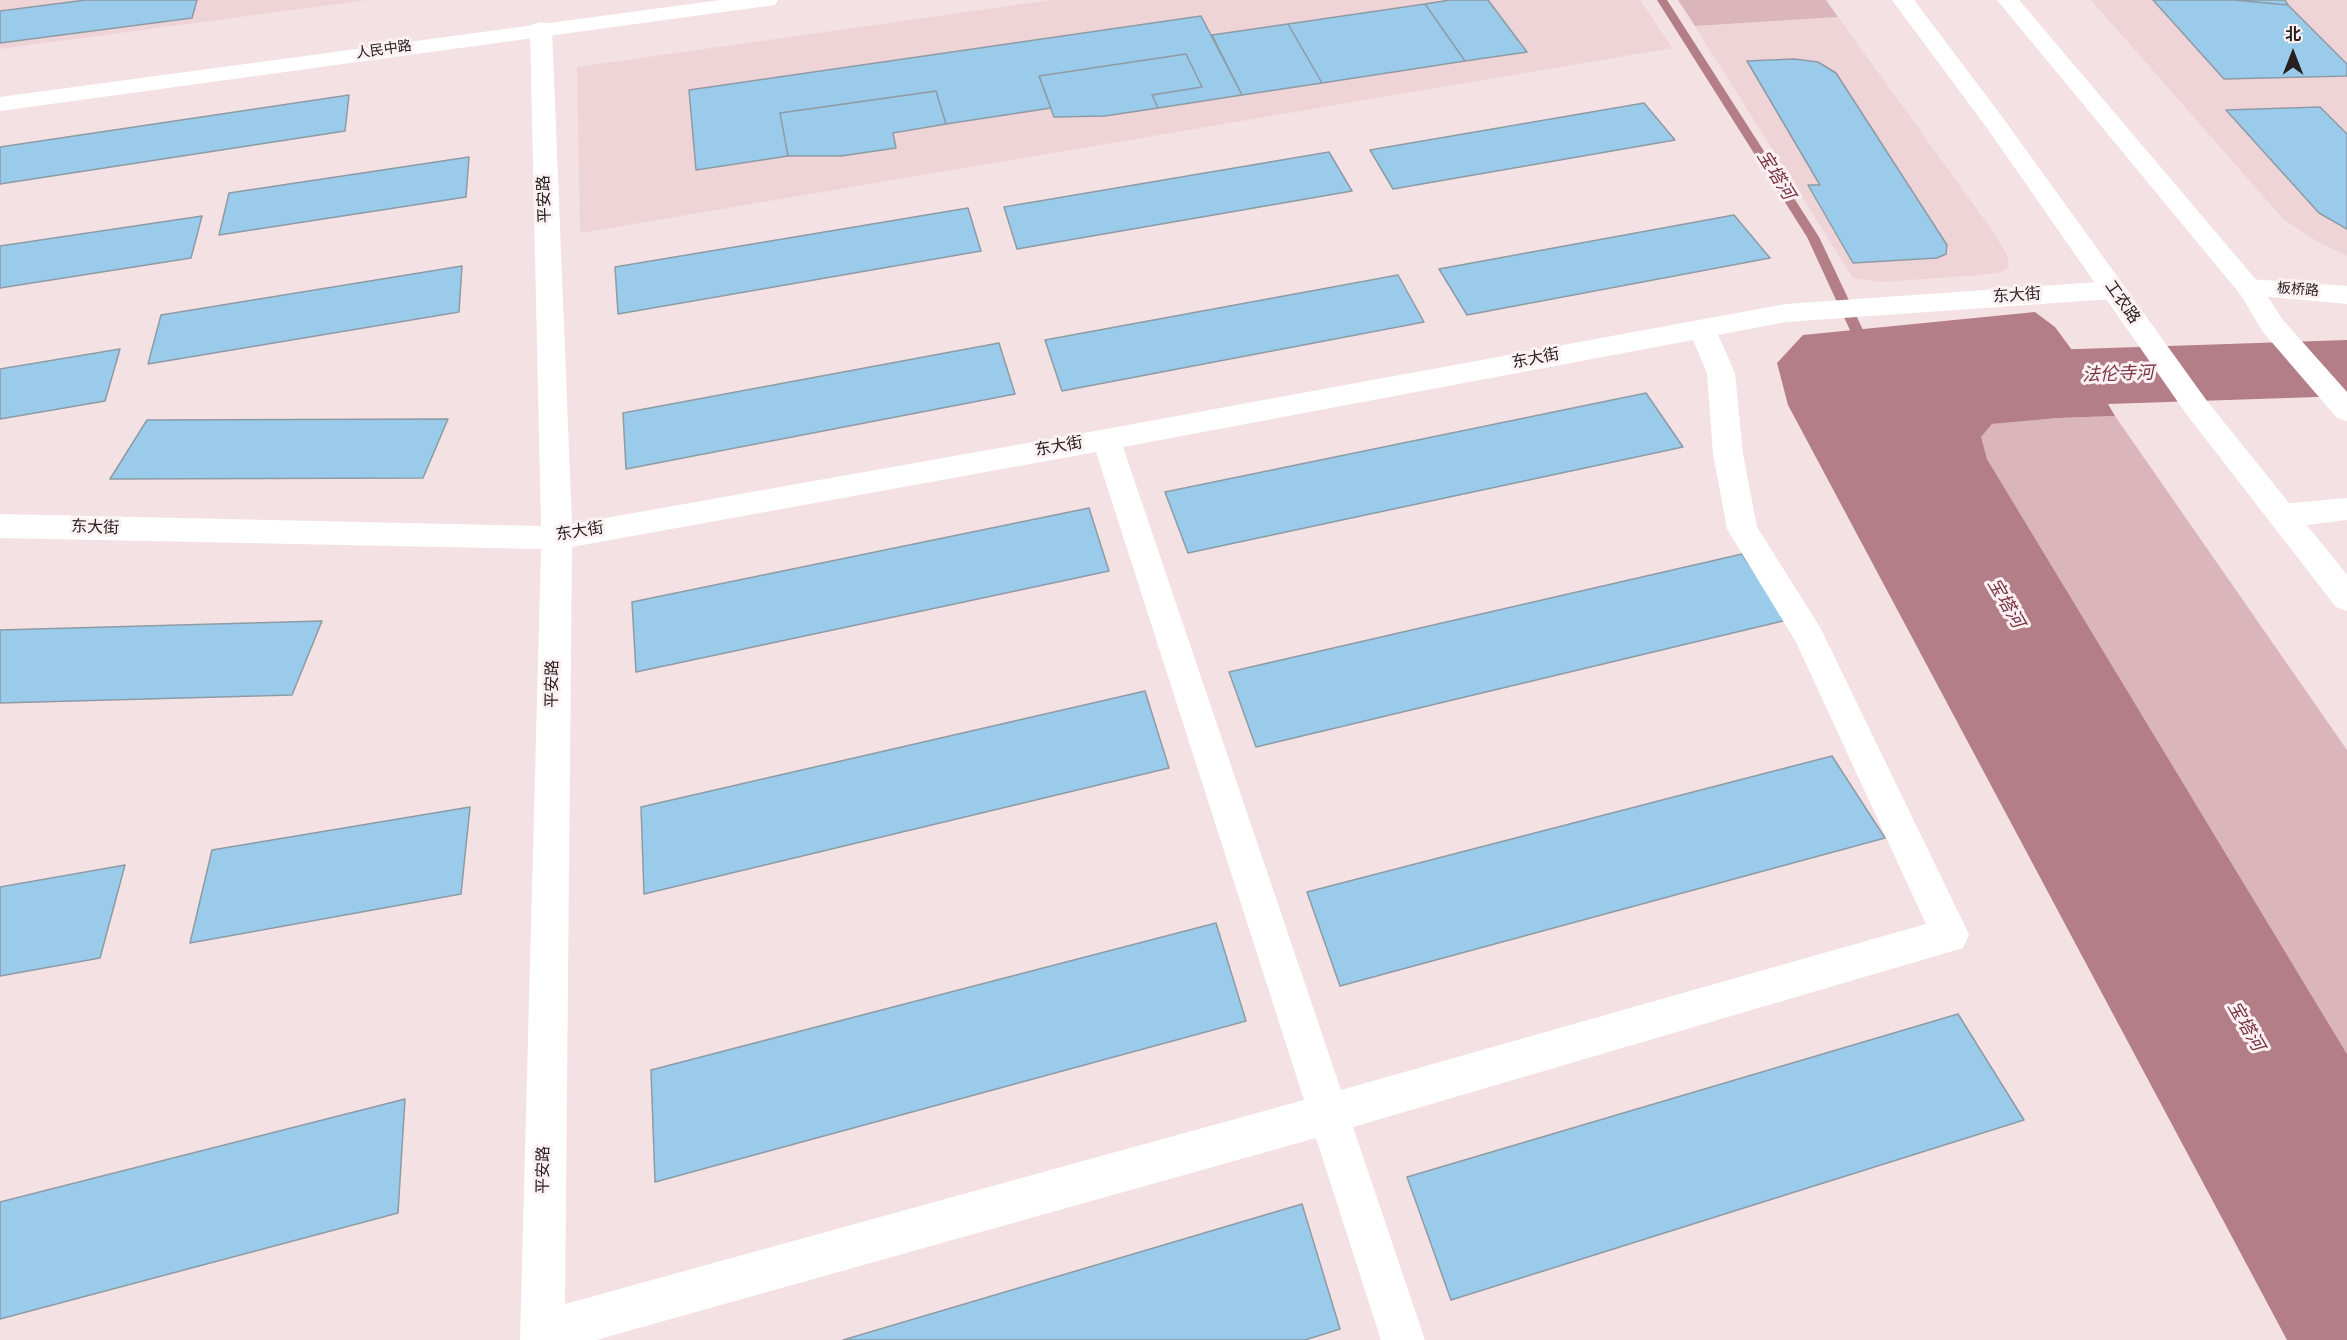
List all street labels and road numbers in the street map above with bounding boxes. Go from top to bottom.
street label: 人民中路 [355,39,413,63]
street label: 平安路 [536,175,556,223]
street label: 工农路 [2099,278,2143,328]
street label: 板桥路 [2276,281,2320,301]
street label: 东大街 [1992,286,2042,308]
street label: 东大街 [1511,346,1561,374]
street label: 东大街 [1034,434,1084,462]
street label: 东大街 [71,519,119,539]
street label: 东大街 [555,520,605,546]
street label: 平安路 [544,660,564,708]
street label: 平安路 [535,1146,555,1194]

